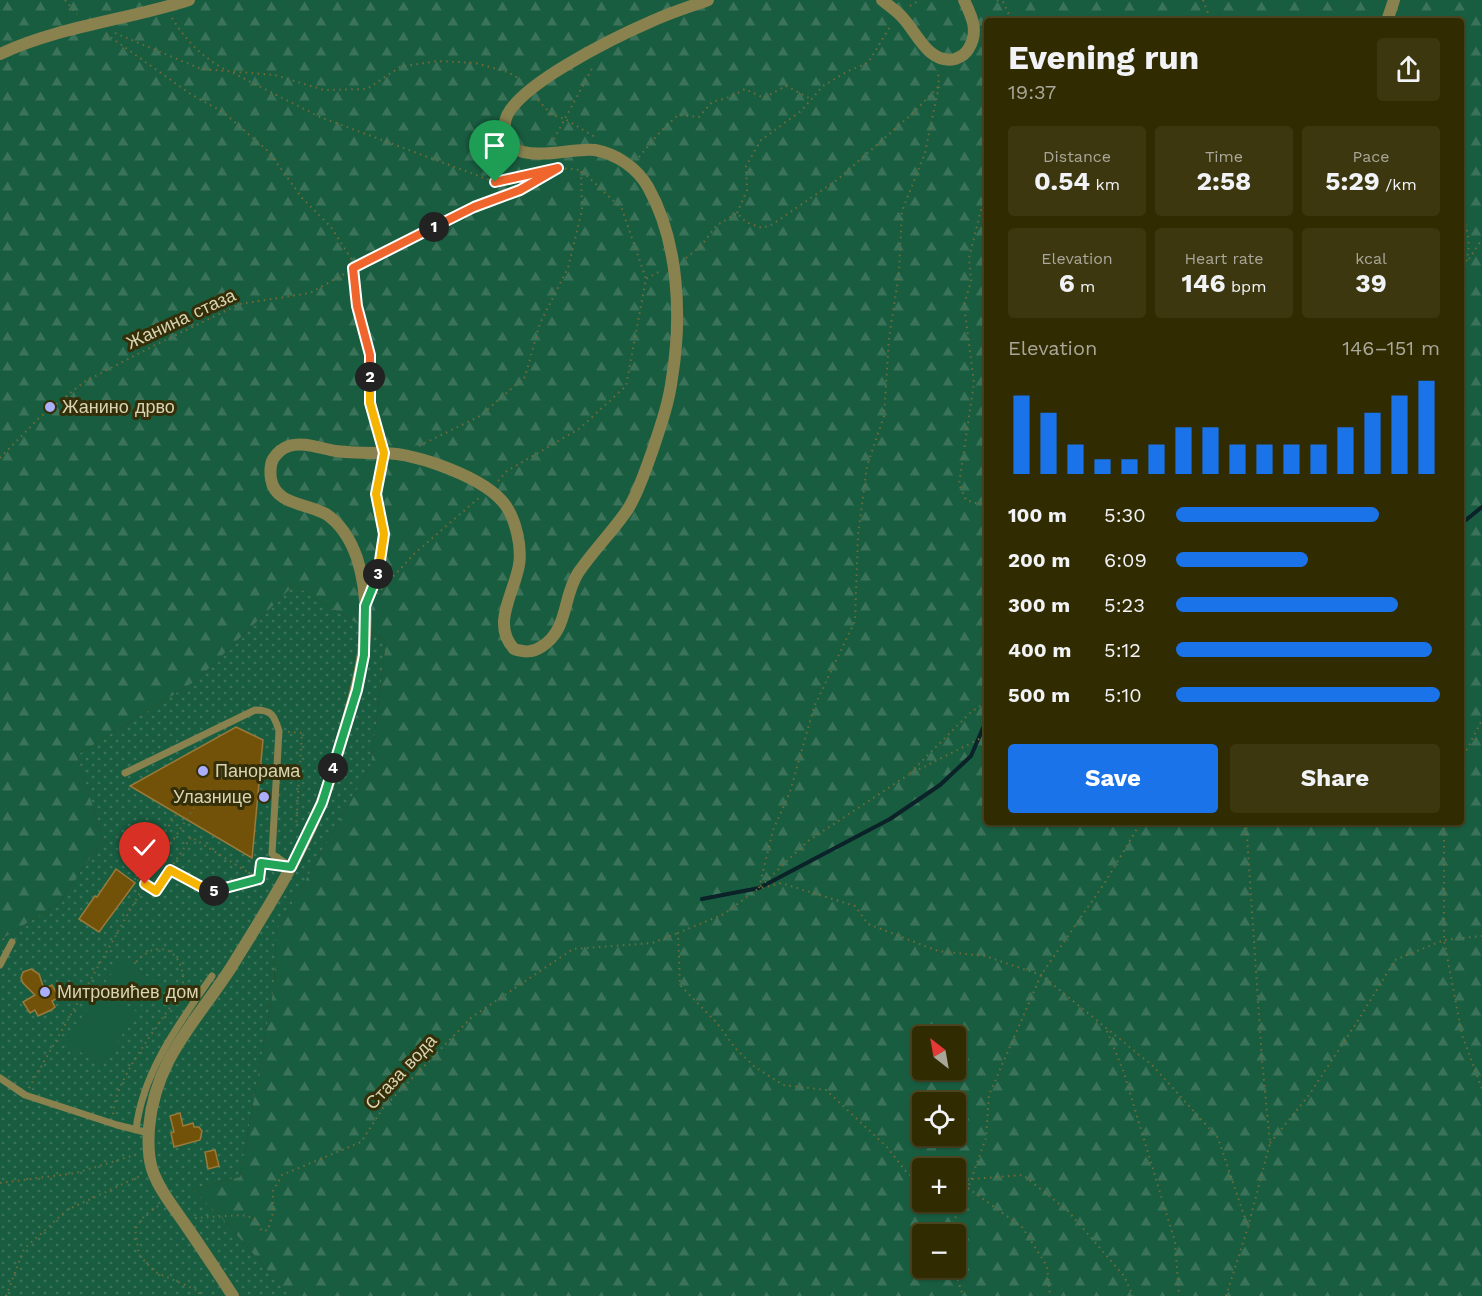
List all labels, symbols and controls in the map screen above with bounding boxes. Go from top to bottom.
text: Evening run [1008,38,1199,77]
button: share [1377,38,1440,101]
text: 19:37 [1008,80,1056,104]
pin [469,120,520,182]
icon: arrive [478,129,511,162]
text: Distance [1043,147,1111,166]
text: Time [1205,147,1243,166]
text: Pace [1352,147,1390,166]
text: 0.54 [1034,166,1090,196]
text: 2:58 [1197,166,1251,196]
text: 5:29 [1325,166,1380,196]
text: km [1090,175,1120,194]
text: /km [1380,175,1417,194]
pin: 1 [419,212,449,242]
text: 1 [431,217,437,236]
text: Elevation [1041,249,1113,268]
text: Heart rate [1184,249,1264,268]
text: kcal [1355,249,1387,268]
text: 6 [1059,268,1075,298]
text: 146 [1182,268,1226,298]
text: 39 [1355,268,1387,298]
text: m [1075,277,1095,296]
text: bpm [1226,277,1266,296]
street label: Жанина стаза [123,284,240,353]
text: Elevation [1008,336,1097,360]
text: 146–151 m [1342,336,1440,360]
pin: 2 [355,362,385,392]
text: 2 [365,367,375,386]
place label: Жанино дрво [62,396,175,417]
marker: Жанино дрво [43,400,57,414]
text: 100 m [1008,503,1067,527]
text: 5:30 [1104,503,1146,527]
text: 200 m [1008,548,1070,572]
text: 6:09 [1104,548,1147,572]
pin: 3 [363,559,393,589]
text: 3 [373,564,383,583]
text: 300 m [1008,593,1070,617]
text: 5:23 [1104,593,1145,617]
text: 400 m [1008,638,1071,662]
text: 5:12 [1104,638,1141,662]
text: 500 m [1008,683,1070,707]
text: 5:10 [1104,683,1142,707]
button: Save [1008,744,1218,813]
button: Share [1230,744,1440,813]
pin: 4 [318,753,348,783]
text: 4 [328,758,338,777]
place label: Панорама [215,760,301,781]
marker: Панорама [196,764,210,778]
place label: Улазнице [173,786,252,807]
marker: Улазнице [257,790,271,804]
pin [119,822,170,884]
icon: check [128,831,161,864]
pin: 5 [199,876,229,906]
text: 5 [209,881,219,900]
place label: Митровићев дом [57,981,199,1002]
marker: Митровићев дом [38,985,52,999]
north arrow [912,1026,966,1080]
map controls [912,1026,966,1278]
street label: Стаза вода [361,1029,441,1113]
button: locate [912,1092,966,1146]
button: + [912,1158,966,1212]
button: − [912,1224,966,1278]

